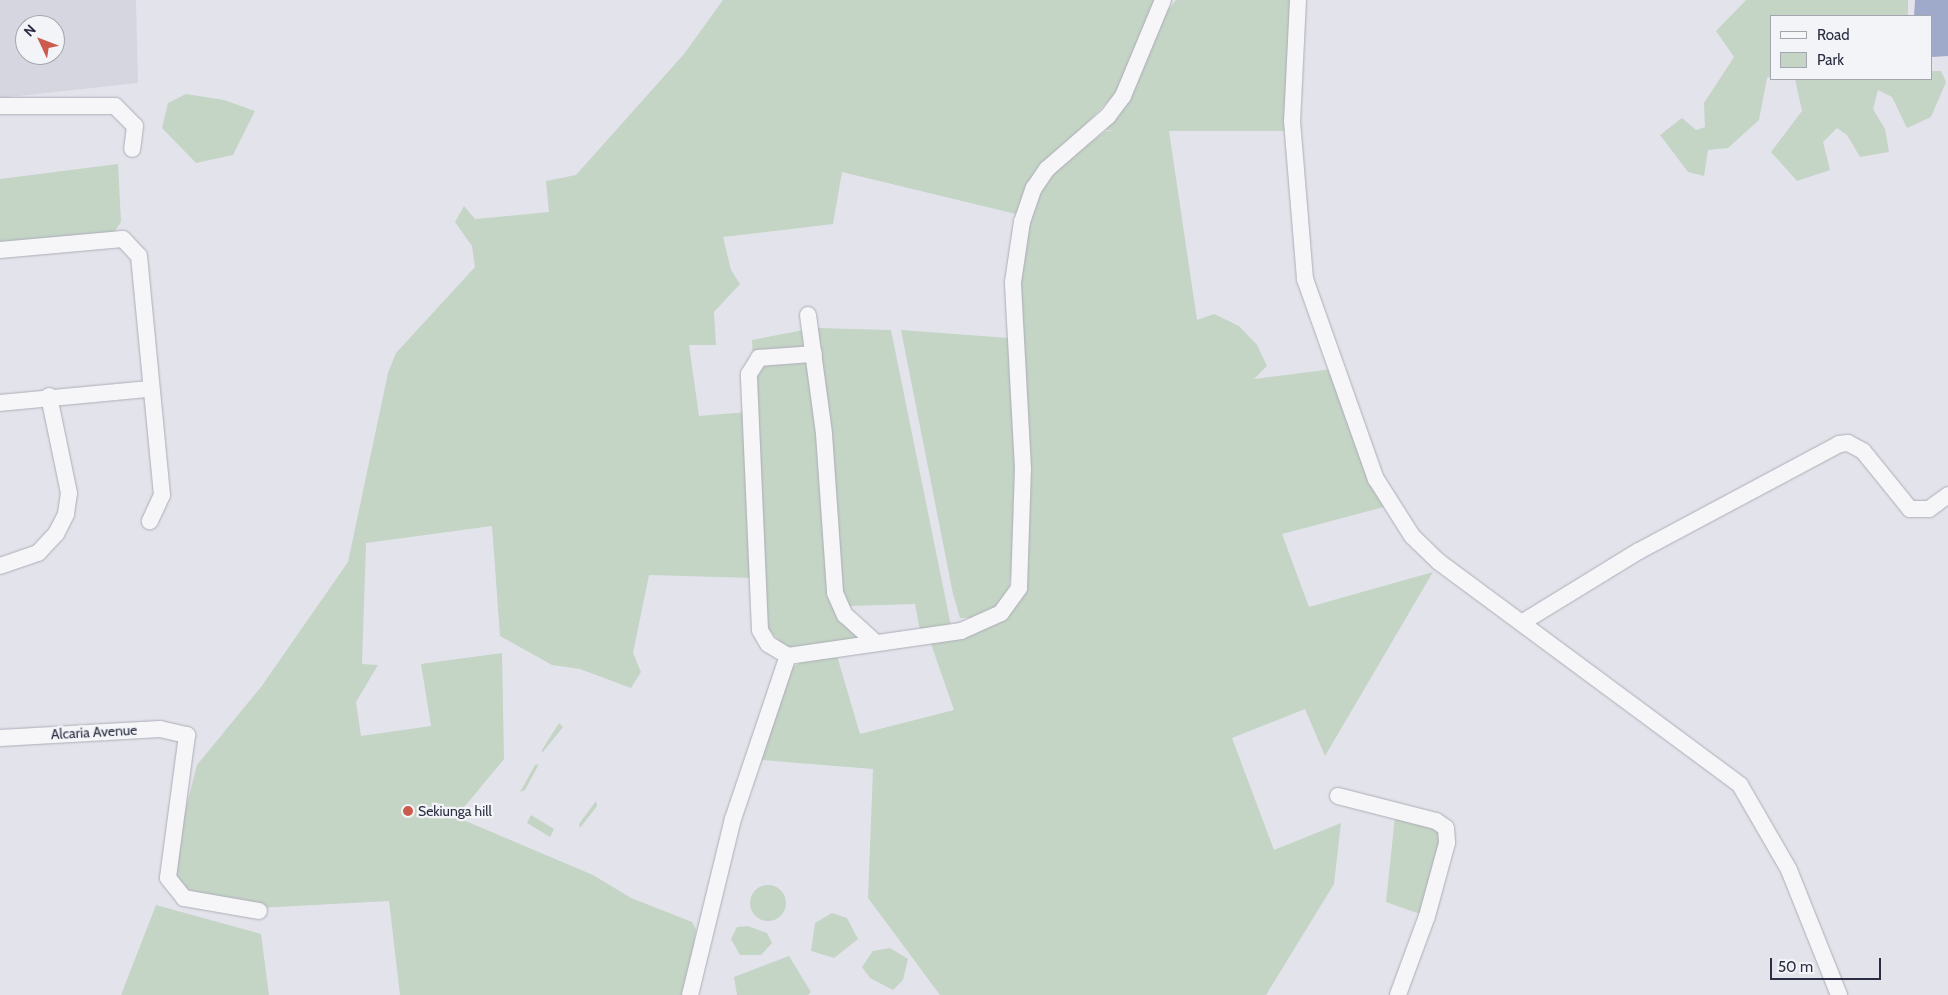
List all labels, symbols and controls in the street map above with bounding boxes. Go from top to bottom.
north arrow [15,15,65,65]
legend [1770,15,1933,80]
text: N [20,21,40,40]
text: Road [1817,26,1850,44]
text: Park [1817,51,1844,69]
street label: Alcaria Avenue [50,721,138,743]
place label: Sekiunga hill [418,803,492,819]
marker: Sekiunga hill [402,805,414,817]
scale bar [1773,948,1884,980]
text: 50 m [1778,958,1813,976]

